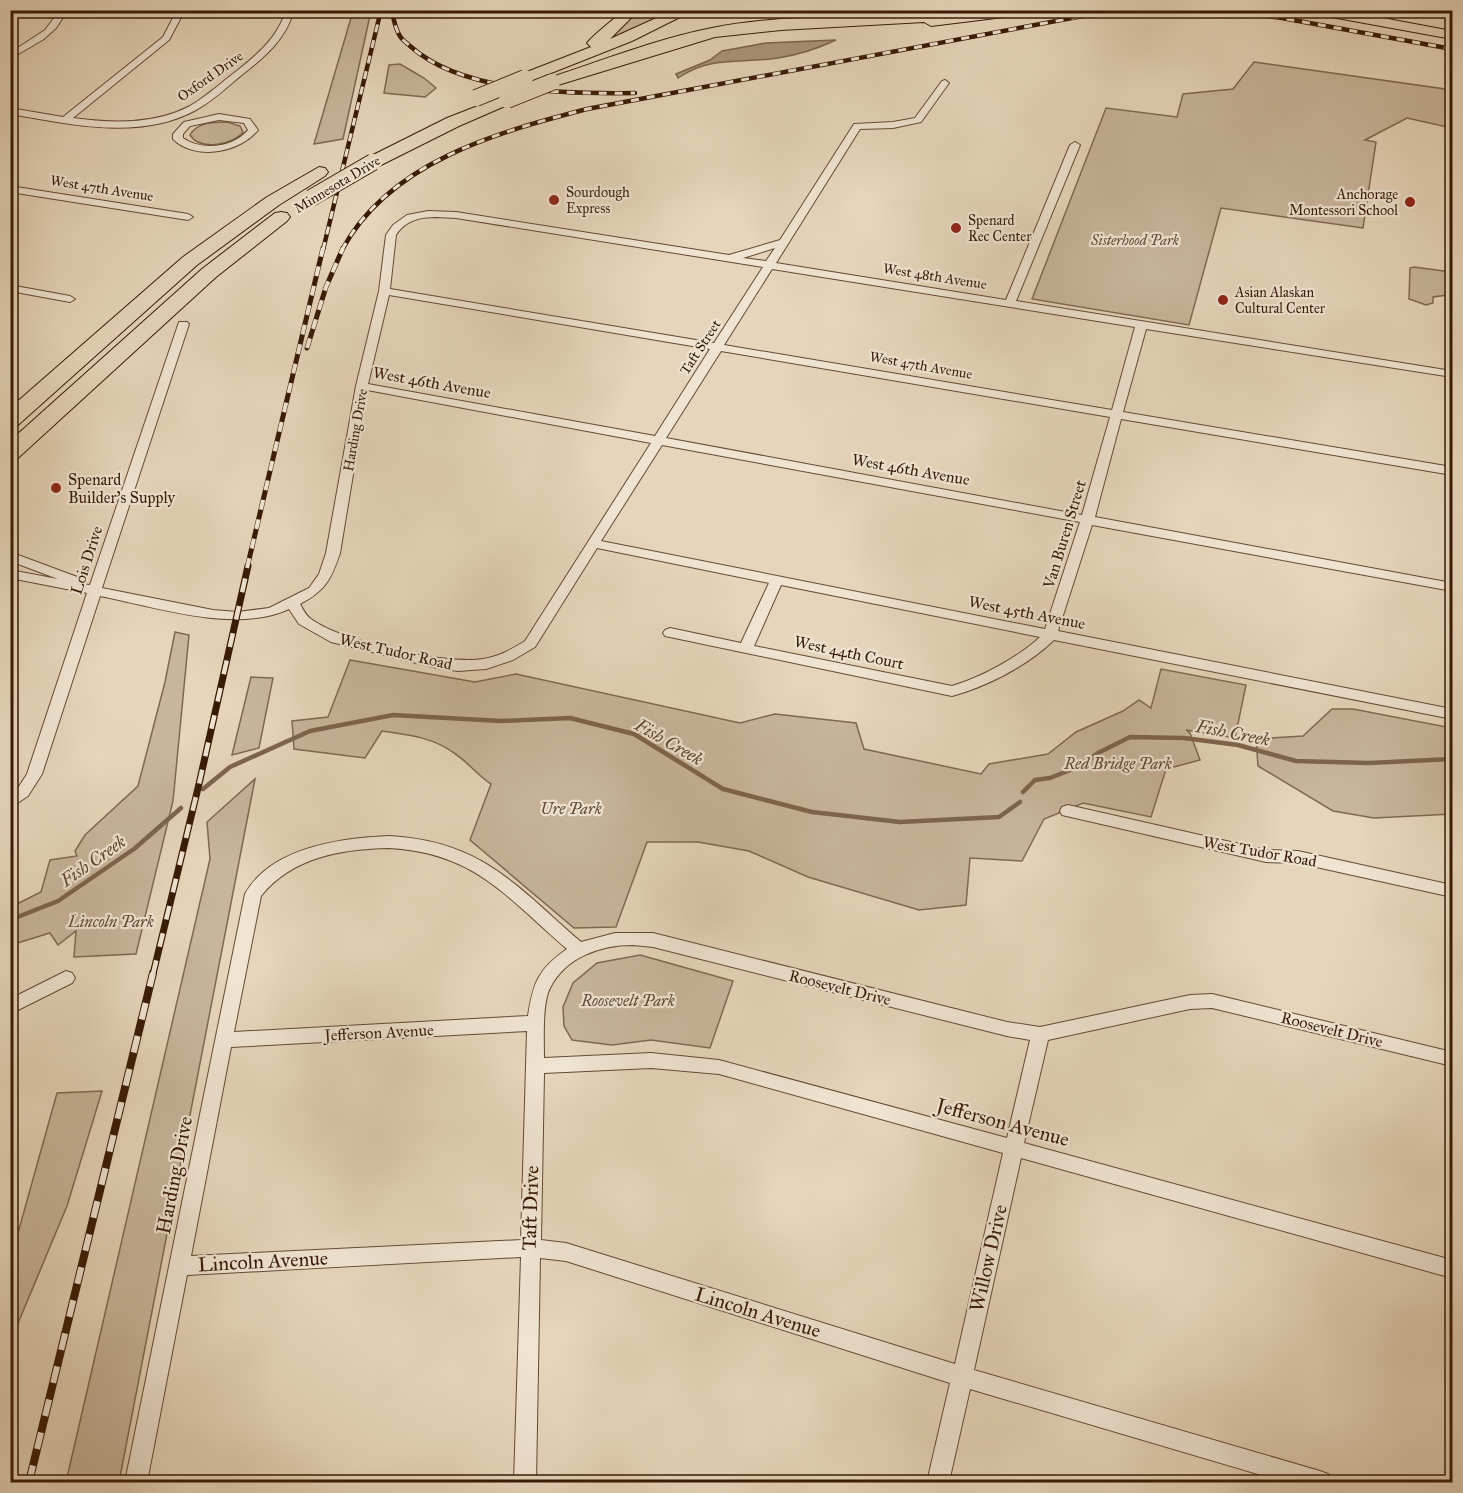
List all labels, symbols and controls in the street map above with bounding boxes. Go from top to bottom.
street label: Oxford Drive [174,47,247,105]
street label: Minnesota Drive [291,152,384,217]
street label: West 47th Avenue [49,172,155,205]
place label: Sourdough Express [566,184,630,217]
place label: Anchorage Montessori School [1289,186,1398,219]
marker: Sourdough Express [547,193,561,207]
marker: Anchorage Montessori School [1403,195,1417,209]
place label: Spenard Rec Center [968,212,1032,245]
marker: Spenard Rec Center [949,221,963,235]
park label: Sisterhood Park [1090,232,1180,249]
street label: West 48th Avenue [882,260,988,293]
place label: Asian Alaskan Cultural Center [1234,284,1326,317]
marker: Asian Alaskan Cultural Center [1216,293,1230,307]
street label: Taft Street [676,317,724,378]
street label: West 47th Avenue [868,348,974,383]
street label: West 46th Avenue [372,363,493,402]
street label: Harding Drive [340,387,371,473]
street label: West 46th Avenue [851,450,972,489]
place label: Spenard Builder's Supply [68,470,175,507]
street label: Van Buren Street [1039,477,1090,592]
marker: Spenard Builder's Supply [49,481,63,495]
street label: Lois Drive [67,523,107,597]
street label: West 45th Avenue [967,592,1087,633]
street label: West Tudor Road [338,629,454,674]
street label: West 44th Court [793,632,906,673]
water label: Fish Creek [630,713,707,770]
water label: Fish Creek [1193,715,1272,751]
park label: Red Bridge Park [1063,754,1172,773]
park label: Ure Park [540,799,602,818]
water label: Fish Creek [55,830,130,892]
street label: West Tudor Road [1202,832,1318,871]
park label: Lincoln Park [67,912,154,931]
street label: Roosevelt Drive [787,966,893,1009]
park label: Roosevelt Park [580,991,675,1010]
street label: Roosevelt Drive [1279,1008,1385,1051]
street label: Jefferson Avenue [322,1020,434,1046]
street label: Jefferson Avenue [932,1092,1072,1152]
street label: Harding Drive [151,1114,198,1236]
street label: Taft Drive [517,1165,543,1251]
street label: Willow Drive [964,1202,1012,1314]
street label: Lincoln Avenue [197,1246,329,1276]
street label: Lincoln Avenue [692,1281,824,1343]

